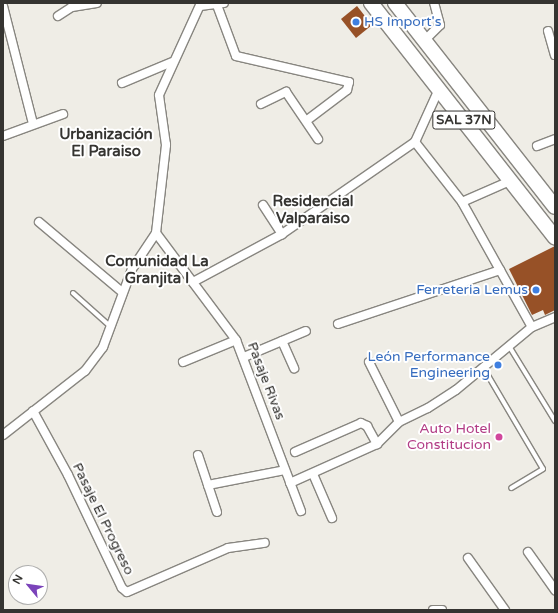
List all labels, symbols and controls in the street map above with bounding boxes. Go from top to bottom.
place label: HS Import's [364,14,441,30]
marker: HS Import's [351,17,361,27]
road number: SAL 37N [432,109,496,131]
district label: Urbanización El Paraiso [59,125,153,160]
district label: Residencial Valparaiso [272,192,354,227]
district label: Comunidad La Granjita I [105,252,209,287]
place label: Ferreteria Lemus [416,282,528,298]
marker: Ferreteria Lemus [531,285,541,295]
street label: Pasaje Rivas [243,340,289,422]
place label: León Performance Engineering [367,349,490,382]
marker: León Performance Engineering [493,360,503,370]
place label: Auto Hotel Constitucion [407,421,491,454]
marker: Auto Hotel Constitucion [494,432,504,442]
street label: Pasaje El Progreso [69,460,137,578]
north arrow [8,565,48,605]
text: N [10,572,26,586]

